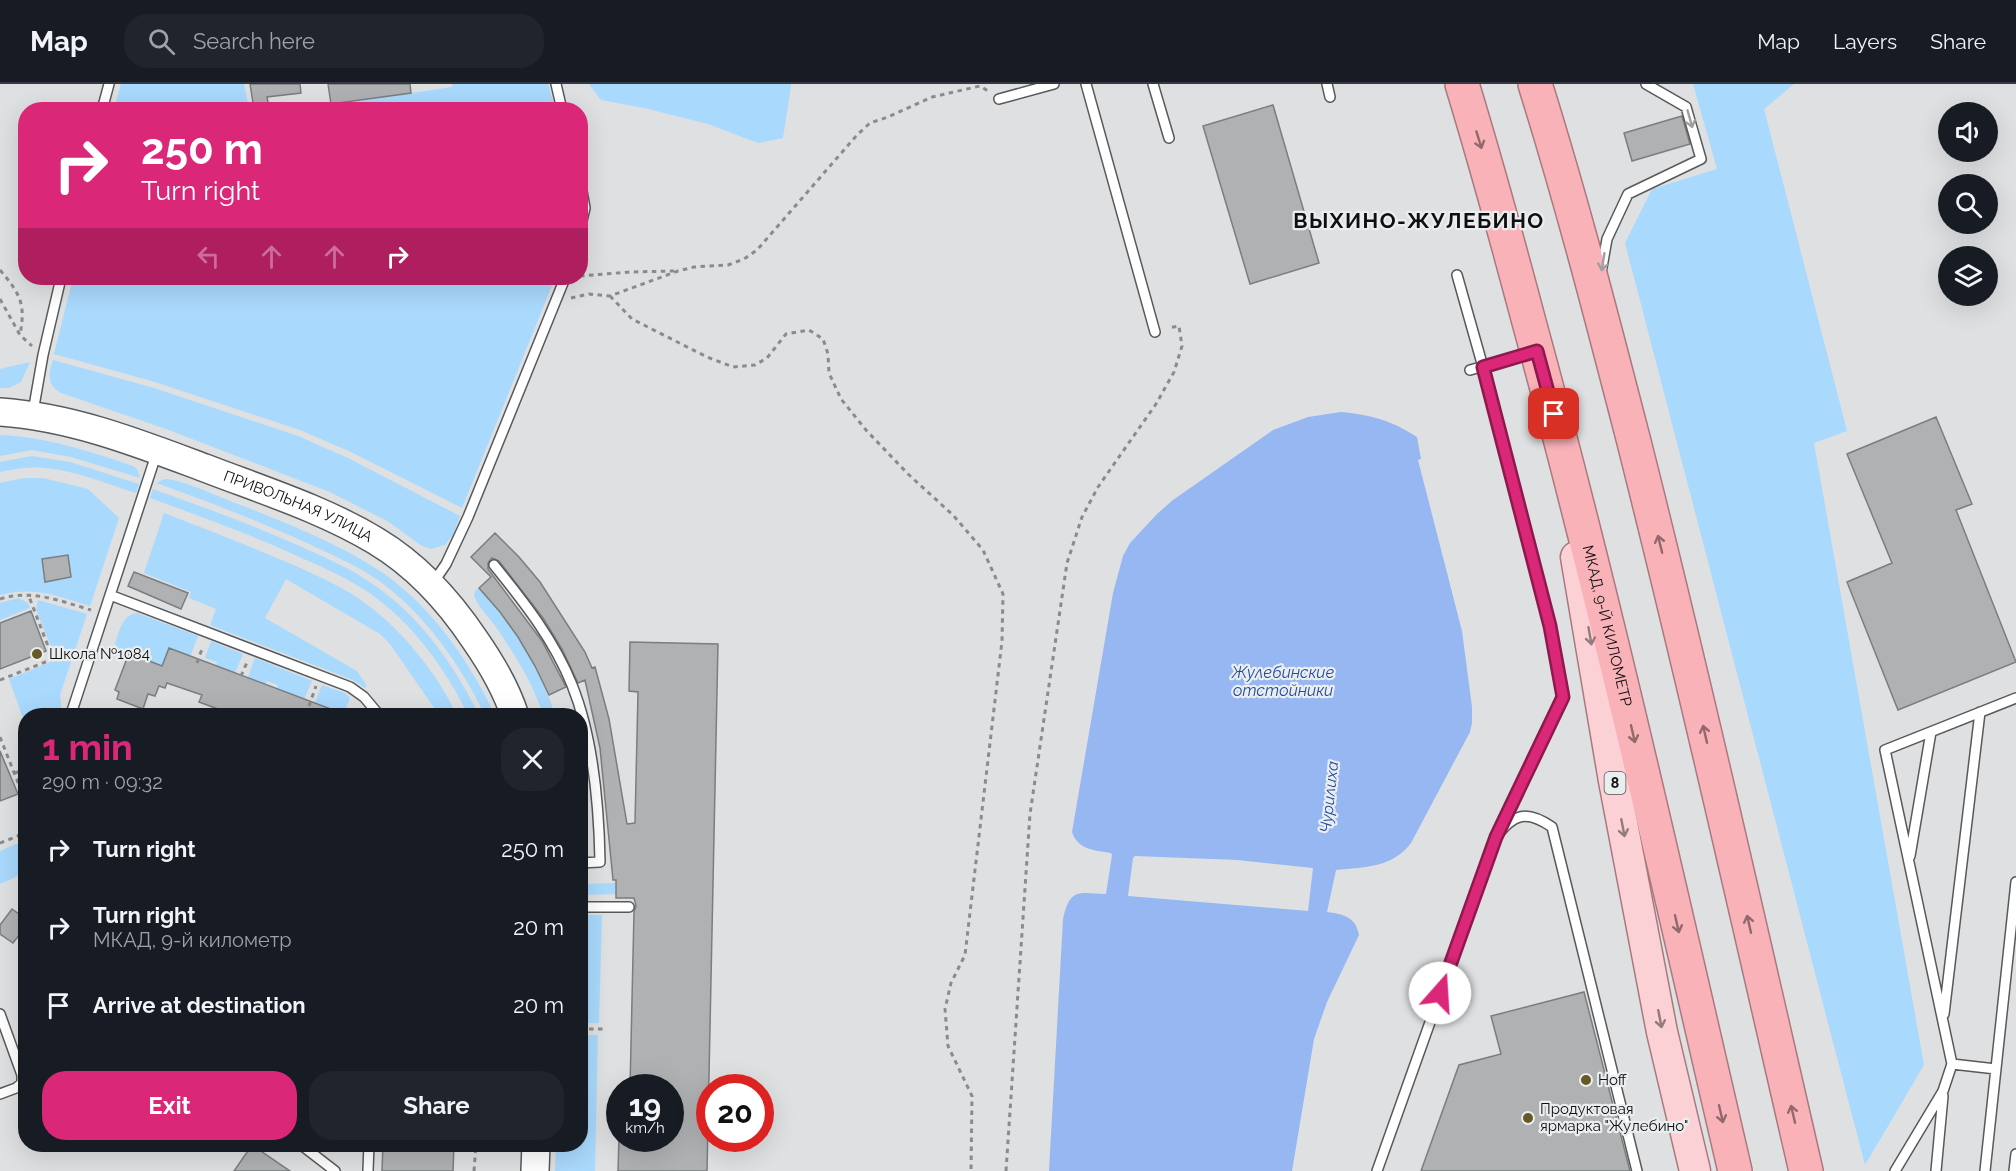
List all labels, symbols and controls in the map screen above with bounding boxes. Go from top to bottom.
search box [124,14,544,68]
text: Map [30,25,88,58]
icon: search [145,25,178,58]
text: Search here [193,28,315,54]
text: Map [1757,29,1800,54]
text: Layers [1833,29,1897,54]
text: Share [1930,29,1986,54]
map controls [1938,102,1998,306]
button: sound [1938,102,1998,162]
one-way arrow [1685,109,1696,128]
text: 250 m [141,125,263,174]
icon: right [42,126,120,204]
one-way arrow [1474,130,1485,149]
button: search [1938,174,1998,234]
text: Turn right [141,175,260,206]
district label: ВЫХИНО-ЖУЛЕБИНО [1293,208,1545,233]
icon: left [192,240,225,273]
icon: ahead [255,240,288,273]
icon: ahead [318,240,351,273]
icon: right [381,240,414,273]
button: layers [1938,246,1998,306]
one-way arrow [1597,251,1608,271]
pin [1528,388,1579,439]
icon: arrive [1537,397,1570,430]
street label: ПРИВОЛЬНАЯ УЛИЦА [221,467,376,546]
one-way arrow [1653,535,1665,554]
street label: МКАД, 9-Й КИЛОМЕТР [1579,543,1636,708]
one-way arrow [1584,625,1595,645]
place label: Школа №1084 [49,645,150,663]
marker: Школа №1084 [30,647,44,661]
water label: Жулебинские отстойники [1231,663,1334,700]
one-way arrow [1628,724,1640,743]
one-way arrow [1699,725,1710,744]
text: 1 min [42,726,133,768]
button: close [501,728,564,791]
water label: Чурилиха [1316,760,1342,834]
text: 290 m · 09:32 [42,770,163,794]
road number: 8 [1604,772,1626,794]
one-way arrow [1618,817,1629,837]
icon: right [42,833,75,866]
text: Turn right [93,836,196,862]
text: 250 m [501,836,564,862]
text: Turn right [93,902,196,928]
icon: right [42,911,75,944]
text: 20 m [513,914,564,940]
one-way arrow [1672,914,1684,933]
one-way arrow [1743,915,1754,934]
text: МКАД, 9-й километр [93,928,292,952]
position arrow [1408,961,1472,1025]
icon: arrive [42,989,75,1022]
text: Arrive at destination [93,992,306,1018]
text: 20 m [513,992,564,1018]
one-way arrow [1655,1009,1666,1028]
button: Exit [42,1071,297,1140]
button: Share [309,1071,564,1140]
place label: Hoff [1598,1071,1627,1089]
marker: Hoff [1579,1073,1593,1087]
speed limit sign: 20 [696,1074,774,1152]
text: 19 [629,1088,661,1123]
place label: Продуктовая ярмарка "Жулебино" [1540,1100,1688,1135]
one-way arrow [1716,1104,1728,1123]
one-way arrow [1787,1105,1799,1124]
marker: Продуктовая ярмарка "Жулебино" [1521,1111,1535,1125]
text: km/h [625,1119,665,1137]

